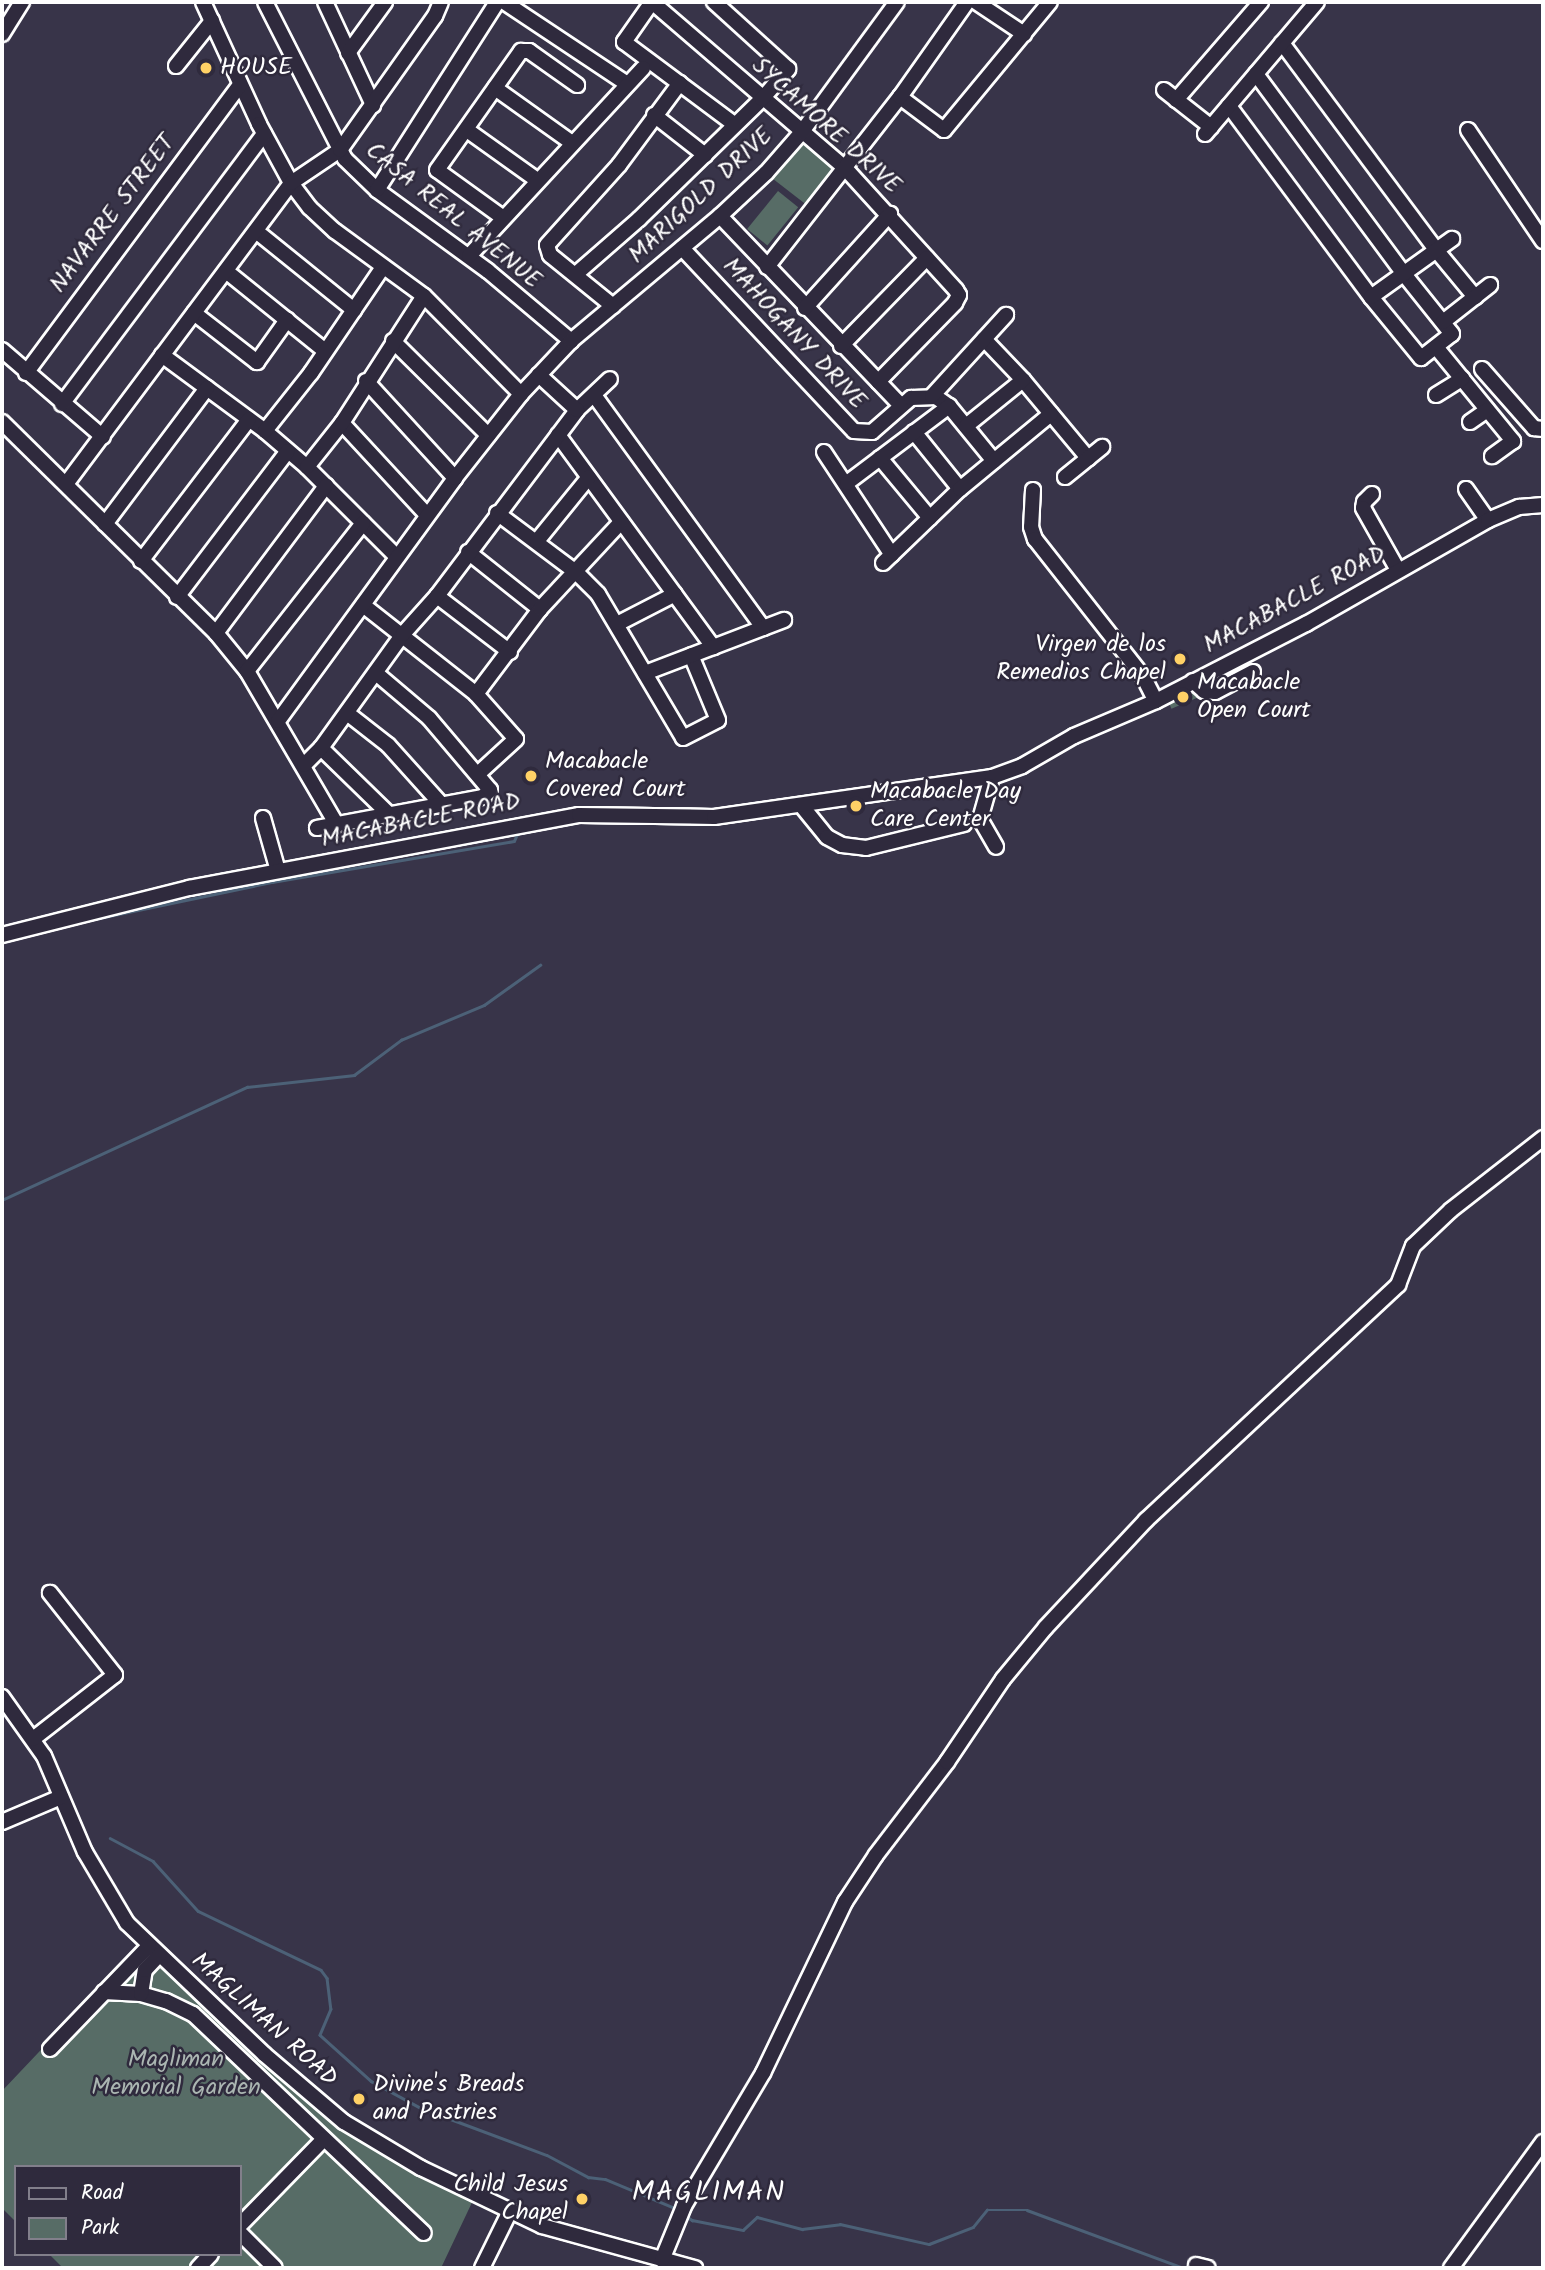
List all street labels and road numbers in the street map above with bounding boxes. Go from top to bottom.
street label: SYCAMORE DRIVE [746,52,906,200]
street label: MARIGOLD DRIVE [623,122,779,270]
street label: NAVARRE STREET [44,129,182,299]
street label: CASA REAL AVENUE [359,136,547,296]
street label: MAHOGANY DRIVE [716,252,872,416]
street label: MACABACLE ROAD [1199,540,1391,660]
street label: MACABACLE ROAD [319,788,523,854]
street label: MAGLIMAN ROAD [185,1947,343,2093]

